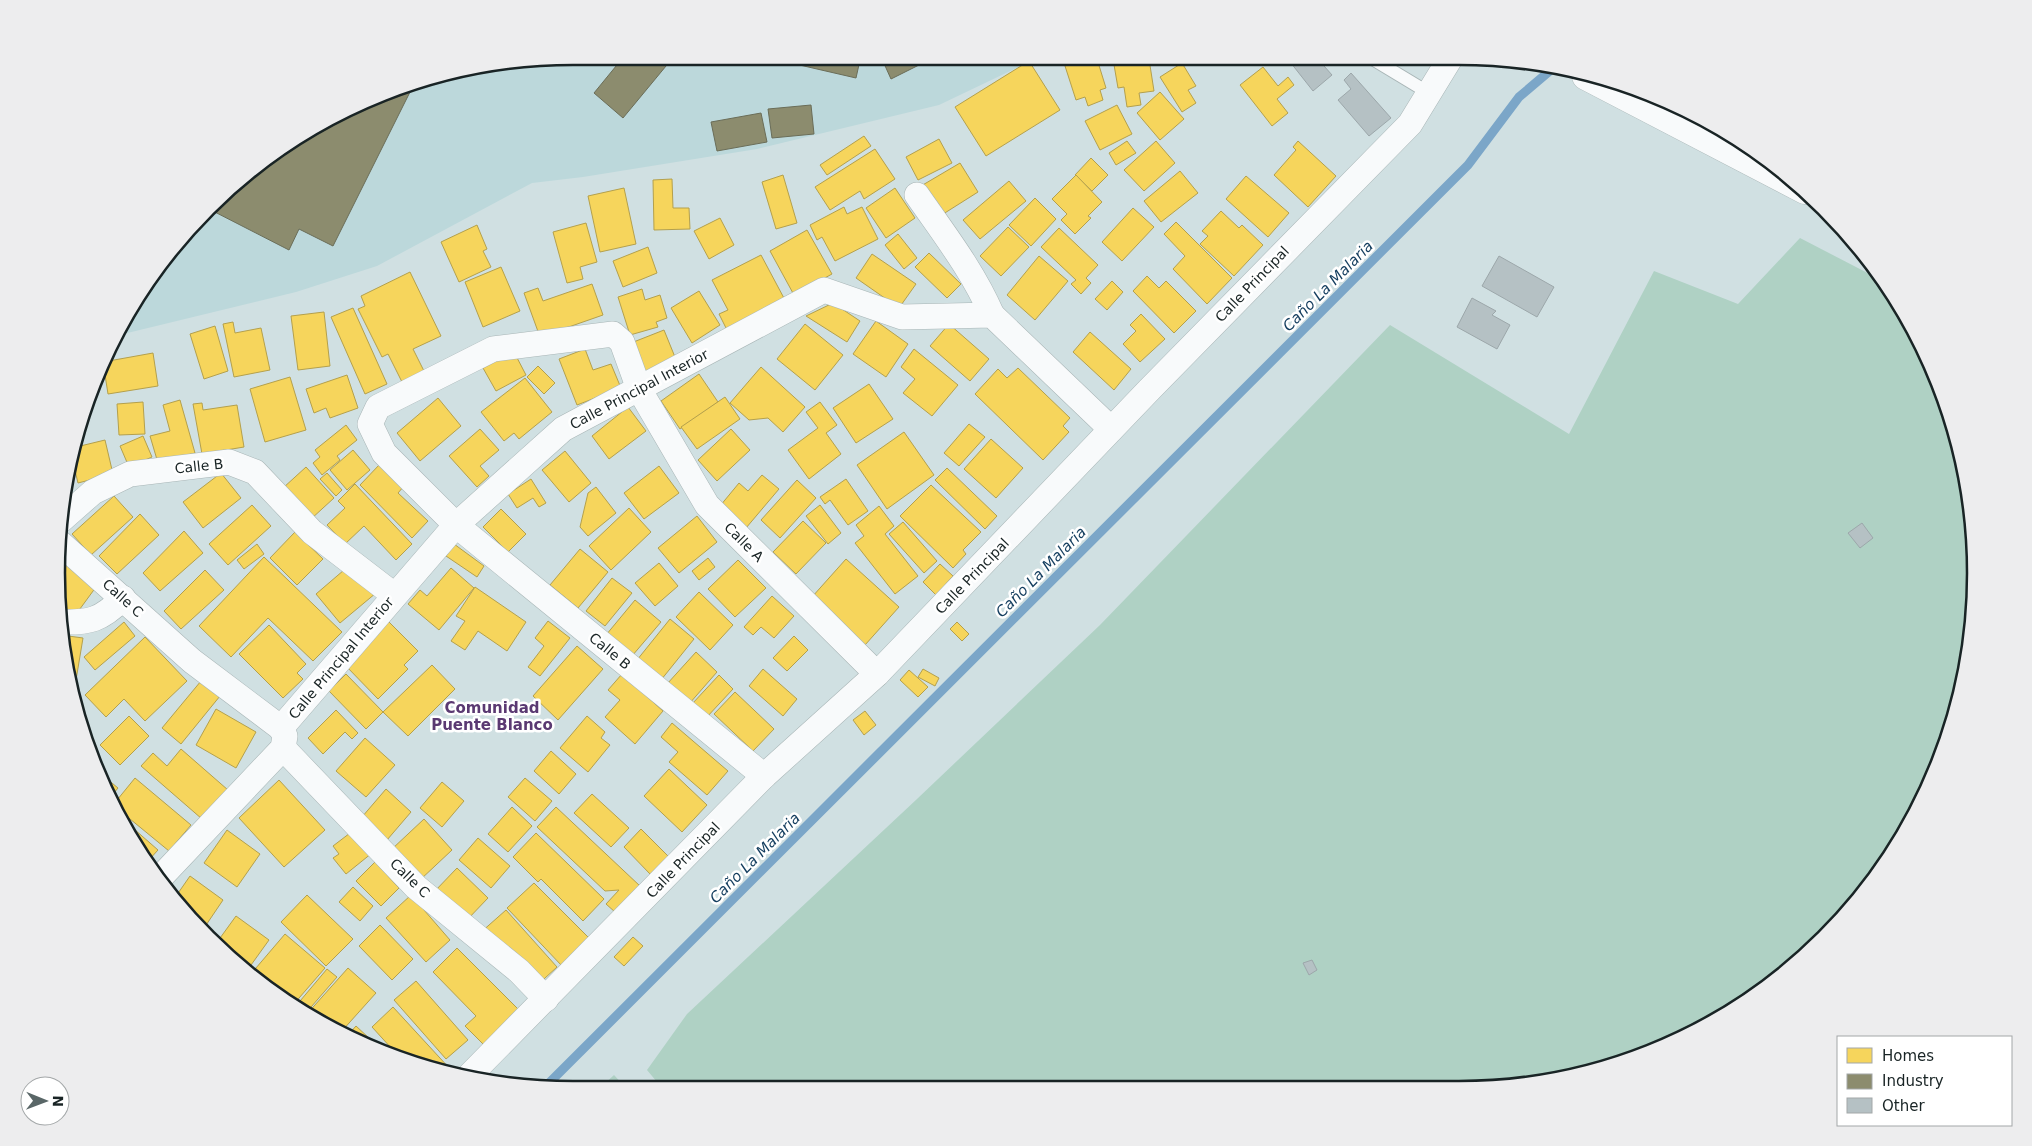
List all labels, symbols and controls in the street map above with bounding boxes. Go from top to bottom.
water label: Caño La Malaria [1279,237,1377,335]
street label: Calle Principal [1212,243,1292,325]
street label: Calle Principal Interior [567,346,711,432]
street label: Calle B [174,455,224,477]
street label: Calle A [721,519,767,565]
water label: Caño La Malaria [992,523,1090,621]
street label: Calle Principal [932,535,1012,617]
street label: Calle C [99,576,147,620]
street label: Calle Principal Interior [285,594,397,722]
street label: Calle B [586,629,634,673]
district label: Comunidad Puente Blanco [431,699,553,734]
water label: Caño La Malaria [706,809,804,907]
street label: Calle Principal [643,819,723,901]
street label: Calle C [387,855,433,901]
legend [1837,1036,2012,1126]
text: Homes [1882,1047,1934,1065]
text: Industry [1882,1072,1944,1090]
north arrow [20,1076,70,1126]
text: N [50,1095,66,1107]
text: Other [1882,1097,1925,1115]

